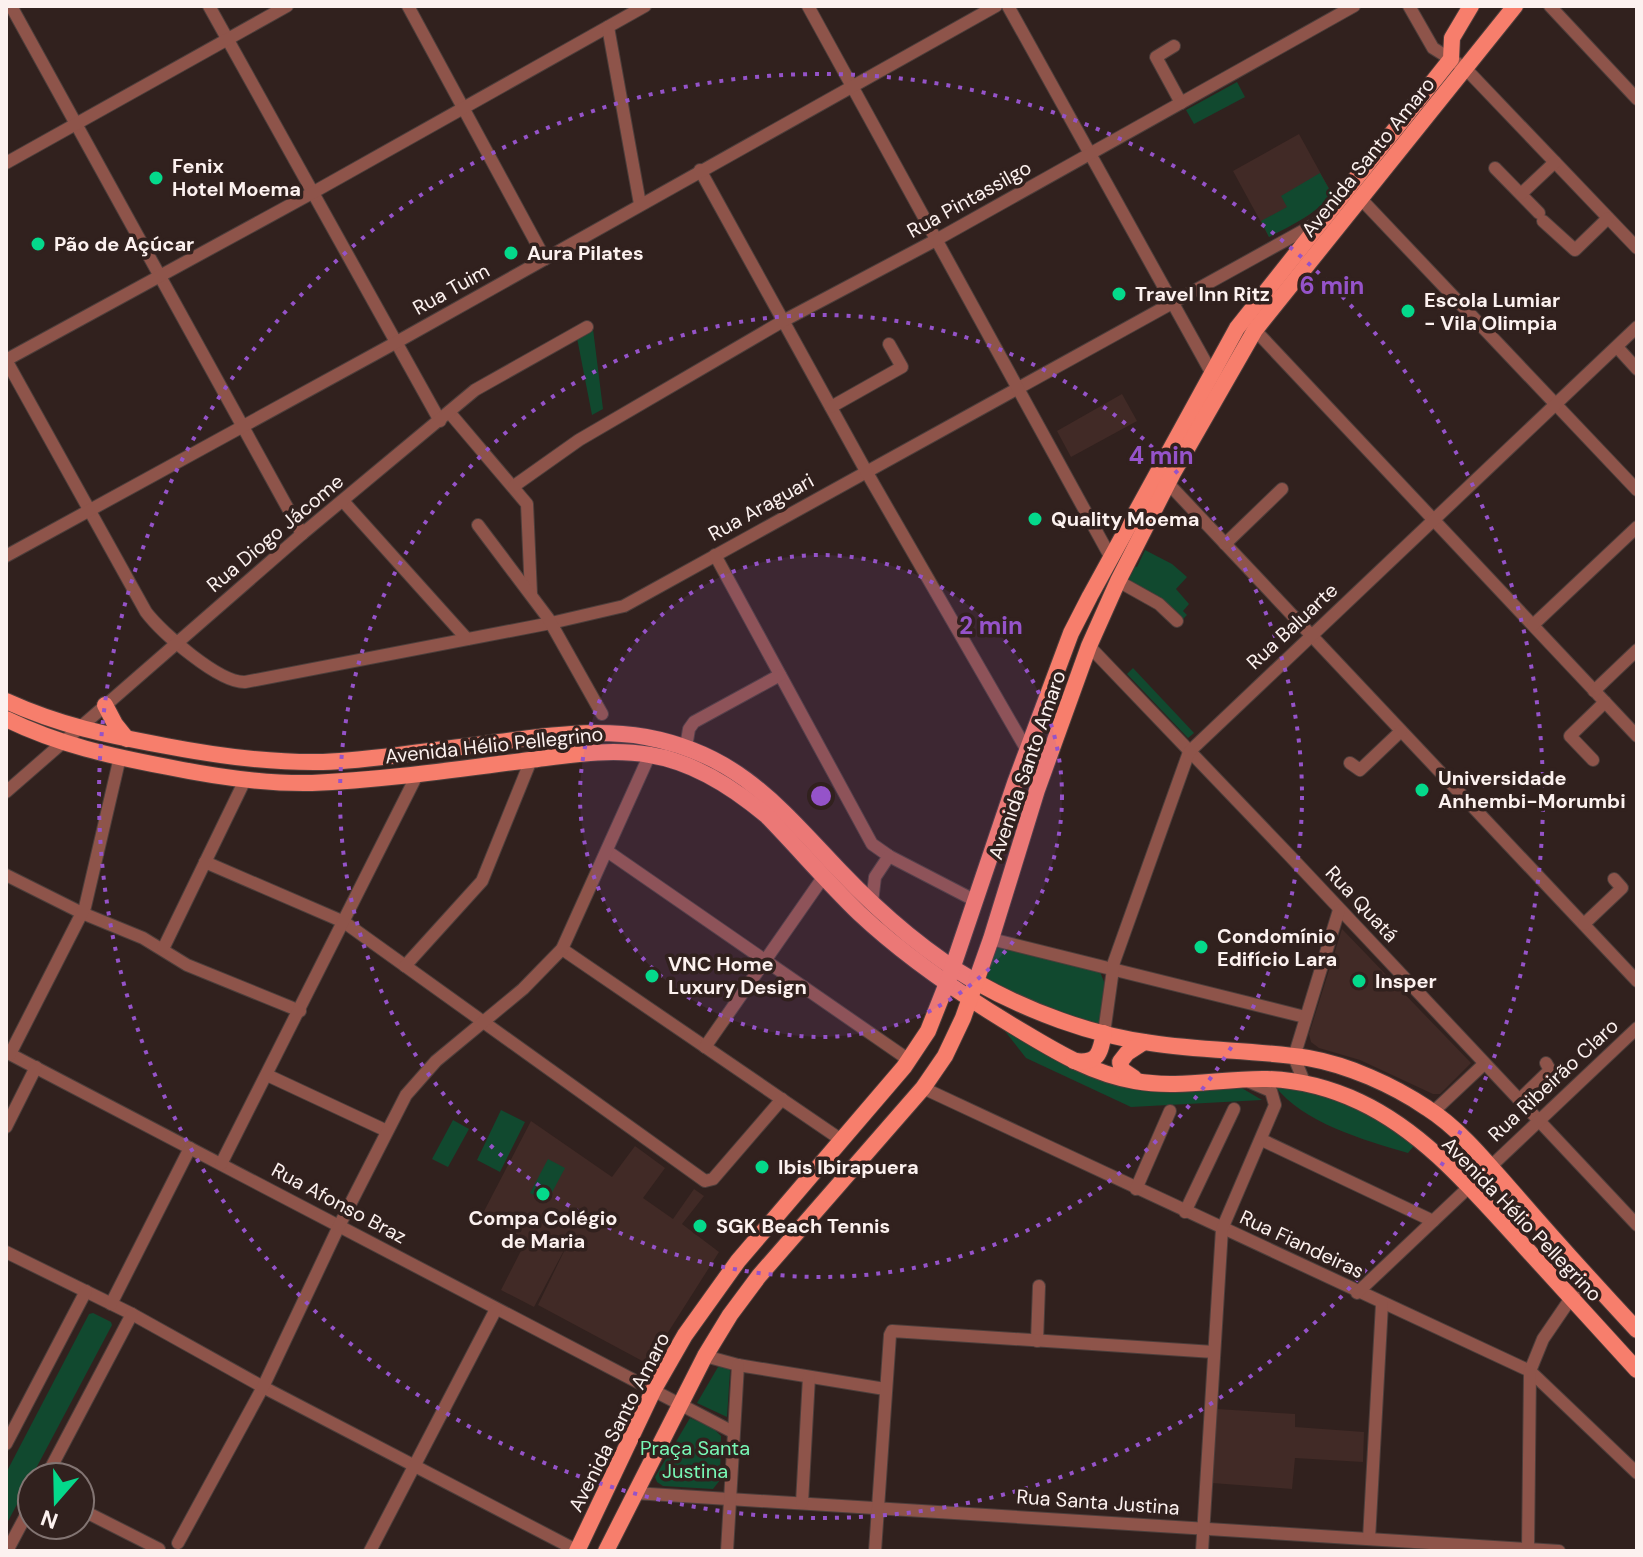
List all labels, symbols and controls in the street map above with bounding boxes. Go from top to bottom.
street label: Avenida Santo Amaro [1296,72,1440,242]
place label: Fenix Hotel Moema [172,153,301,202]
street label: Rua Pintassilgo [902,154,1036,244]
marker: Fenix Hotel Moema [147,169,165,187]
place label: Pão de Açúcar [54,231,194,257]
marker: Pão de Açúcar [29,235,47,253]
place label: Aura Pilates [527,240,644,266]
marker: Aura Pilates [502,244,520,262]
street label: Rua Tuim [408,257,494,321]
text: 6 min [1300,270,1364,301]
place label: Travel Inn Ritz [1135,281,1270,307]
marker: Travel Inn Ritz [1110,285,1128,303]
place label: Escola Lumiar - Vila Olimpia [1424,287,1560,336]
marker: Escola Lumiar - Vila Olimpia [1399,302,1417,320]
text: 4 min [1128,440,1194,471]
street label: Rua Araguari [704,467,818,547]
street label: Rua Diogo Jácome [201,468,349,598]
place label: Quality Moema [1051,506,1199,532]
marker: Quality Moema [1026,510,1044,528]
street label: Rua Baluarte [1241,577,1343,675]
text: 2 min [959,610,1023,641]
street label: Avenida Santo Amaro [982,667,1072,863]
street label: Avenida Hélio Pellegrino [384,721,604,769]
place label: Universidade Anhembi-Morumbi [1438,765,1626,814]
marker: Universidade Anhembi-Morumbi [1413,781,1431,799]
centre of rings [807,782,835,810]
street label: Rua Quatá [1320,860,1404,948]
place label: Condomínio Edifício Lara [1217,923,1337,972]
marker: Condomínio Edifício Lara [1192,938,1210,956]
place label: VNC Home Luxury Design [668,951,807,1000]
marker: VNC Home Luxury Design [643,967,661,985]
place label: Insper [1375,968,1437,994]
marker: Insper [1350,972,1368,990]
street label: Rua Ribeirão Claro [1482,1013,1624,1147]
street label: Avenida Hélio Pellegrino [1436,1131,1608,1307]
place label: Ibis Ibirapuera [778,1154,919,1180]
street label: Rua Afonso Braz [267,1157,411,1249]
marker: Ibis Ibirapuera [753,1158,771,1176]
marker: Compa Colégio de Maria [534,1185,552,1203]
street label: Rua Fiandeiras [1236,1204,1368,1284]
place label: Compa Colégio de Maria [469,1205,617,1254]
place label: SGK Beach Tennis [716,1213,890,1239]
marker: SGK Beach Tennis [691,1217,709,1235]
street label: Avenida Santo Amaro [562,1328,676,1516]
park label: Praça Santa Justina [640,1435,750,1484]
north arrow [16,1461,96,1541]
street label: Rua Santa Justina [1015,1483,1181,1521]
text: N [37,1503,62,1536]

